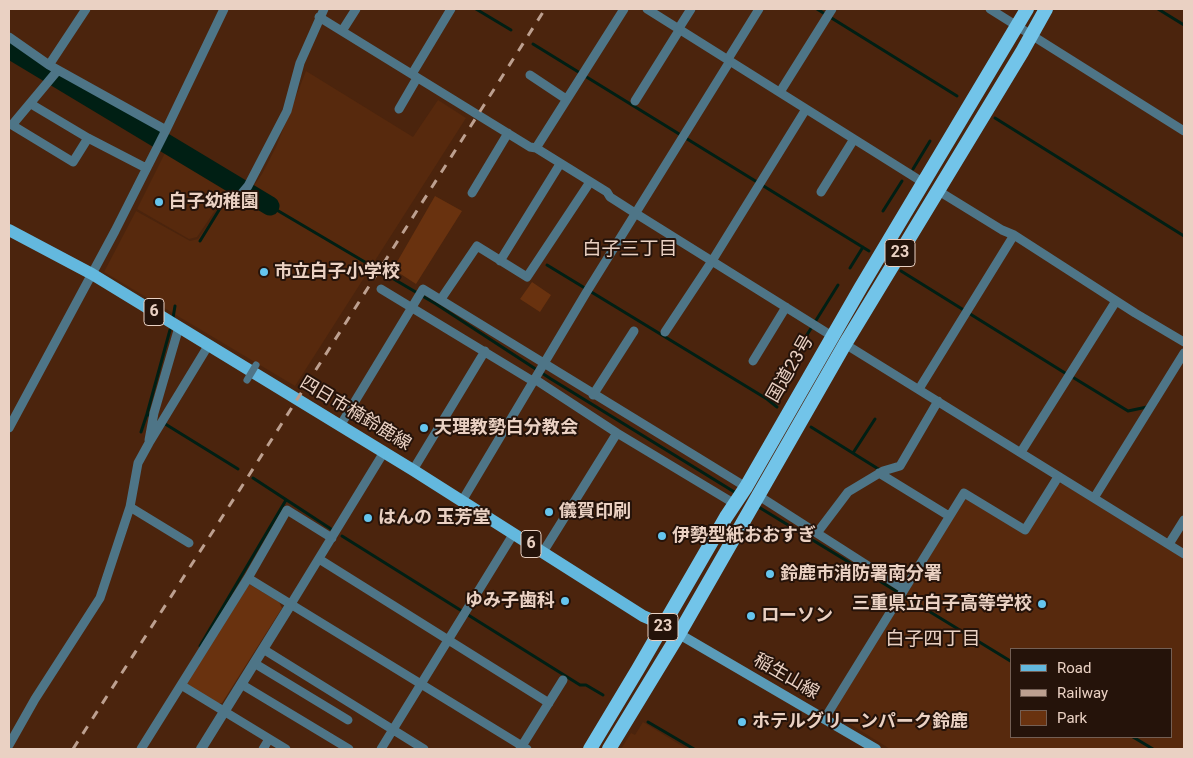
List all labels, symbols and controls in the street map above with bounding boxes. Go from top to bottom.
place label: 白子幼稚園 [169,191,259,213]
marker: 白子幼稚園 [153,196,165,208]
district label: 白子三丁目 [583,239,677,261]
road number: 23 [885,240,915,266]
place label: 市立白子小学校 [274,261,400,283]
marker: 市立白子小学校 [258,266,270,278]
road number: 6 [144,298,164,326]
street label: 国道23号 [763,331,819,407]
street label: 四日市楠鈴鹿線 [295,372,415,456]
place label: 天理教勢白分教会 [434,417,578,439]
marker: 天理教勢白分教会 [418,422,430,434]
place label: 儀賀印刷 [559,501,631,523]
marker: 儀賀印刷 [543,506,555,518]
place label: はんの 玉芳堂 [378,507,490,529]
marker: はんの 玉芳堂 [362,512,374,524]
place label: 伊勢型紙おおすぎ [672,525,816,547]
road number: 6 [521,530,541,558]
marker: 伊勢型紙おおすぎ [656,530,668,542]
place label: 鈴鹿市消防署南分署 [780,563,942,585]
marker: 鈴鹿市消防署南分署 [764,568,776,580]
place label: ゆみ子歯科 [465,590,555,612]
place label: 三重県立白子高等学校 [852,593,1032,615]
marker: ゆみ子歯科 [559,595,571,607]
marker: 三重県立白子高等学校 [1036,598,1048,610]
place label: ローソン [761,605,833,627]
marker: ローソン [745,610,757,622]
road number: 23 [648,614,678,640]
district label: 白子四丁目 [886,629,980,651]
legend [1010,648,1173,738]
street label: 稲生山線 [749,650,823,704]
text: Road [1057,659,1091,677]
text: Railway [1057,684,1108,702]
text: Park [1057,709,1087,727]
place label: ホテルグリーンパーク鈴鹿 [752,711,968,733]
marker: ホテルグリーンパーク鈴鹿 [736,716,748,728]

